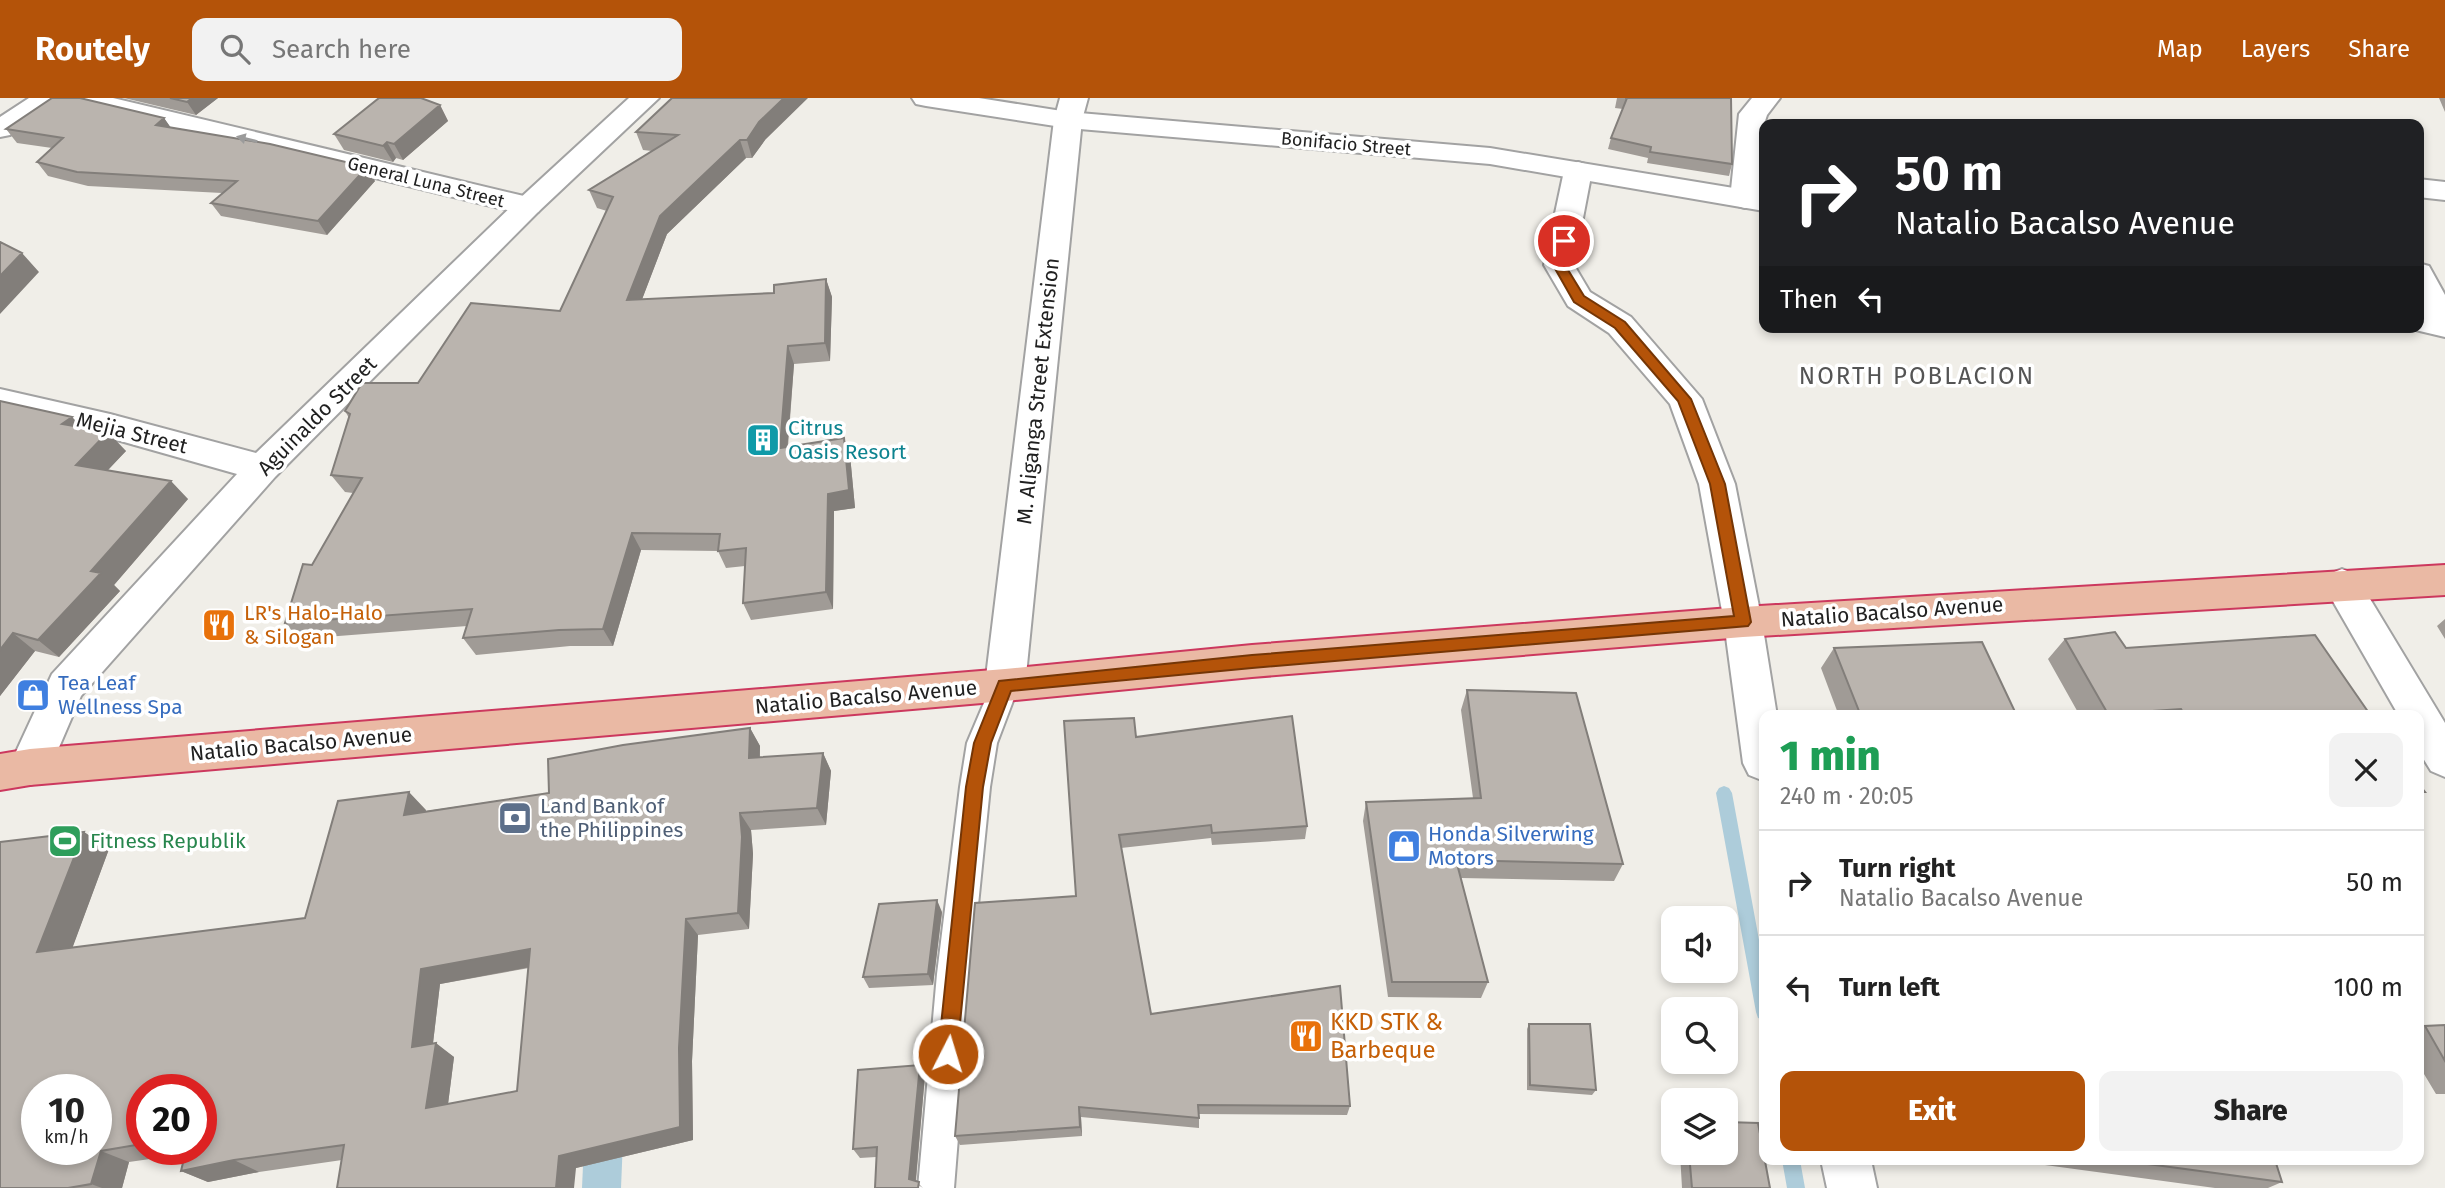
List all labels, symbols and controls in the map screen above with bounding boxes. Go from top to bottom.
search box [192,18,682,81]
text: Routely [35,29,150,69]
icon: search [216,30,254,68]
text: Search here [272,34,411,65]
text: Map [2157,35,2203,63]
text: Layers [2241,35,2310,63]
text: Share [2348,35,2410,63]
street label: Bonifacio Street [1280,127,1412,161]
one-way arrow [236,133,258,144]
text: 50 m [1895,144,2003,203]
icon: right [1780,147,1871,238]
street label: General Luna Street [345,152,507,212]
text: Natalio Bacalso Avenue [1895,204,2235,242]
pin [1534,211,1594,271]
icon: arrive [1545,222,1583,260]
street label: M. Aliganga Street Extension [1011,256,1065,526]
icon: left [1852,280,1890,318]
text: Then [1780,284,1838,315]
street label: Aguinaldo Street [252,351,382,481]
district label: NORTH POBLACION [1799,362,2035,390]
street label: Mejia Street [74,407,191,459]
place label: Citrus Oasis Resort [788,415,907,465]
building icon: Citrus Oasis Resort [744,421,782,459]
street label: Natalio Bacalso Avenue [1780,591,2004,633]
place label: LR's Halo-Halo & Silogan [244,600,383,650]
restaurant icon: LR's Halo-Halo & Silogan [200,606,238,644]
place label: Tea Leaf Wellness Spa [58,670,183,720]
street label: Natalio Bacalso Avenue [754,674,978,720]
shop icon: Tea Leaf Wellness Spa [14,676,52,714]
street label: Natalio Bacalso Avenue [189,721,413,767]
text: 1 min [1780,731,1881,781]
button: close [2329,733,2403,807]
text: 240 m · 20:05 [1780,782,1913,810]
place label: Land Bank of the Philippines [540,793,684,843]
bank icon: Land Bank of the Philippines [496,799,534,837]
place label: Honda Silverwing Motors [1428,821,1594,871]
sports icon: Fitness Republik [46,822,84,860]
shop icon: Honda Silverwing Motors [1385,827,1423,865]
place label: Fitness Republik [90,828,246,854]
text: Turn right [1839,853,1956,884]
icon: right [1780,864,1818,902]
text: 50 m [2346,867,2403,898]
text: Natalio Bacalso Avenue [1839,884,2083,912]
map controls [1661,906,1738,1165]
button: sound [1661,906,1738,983]
icon: left [1780,969,1818,1007]
text: Turn left [1839,972,1940,1003]
text: 100 m [2334,972,2403,1003]
button: search [1661,997,1738,1074]
place label: KKD STK & Barbeque [1330,1008,1443,1064]
position arrow [911,1017,985,1091]
restaurant icon: KKD STK & Barbeque [1287,1017,1325,1055]
button: Exit [1780,1071,2085,1151]
button: Share [2099,1071,2403,1151]
speed limit sign: 20 [126,1074,217,1165]
button: layers [1661,1088,1738,1165]
text: 10 [48,1089,85,1131]
text: km/h [44,1126,89,1148]

